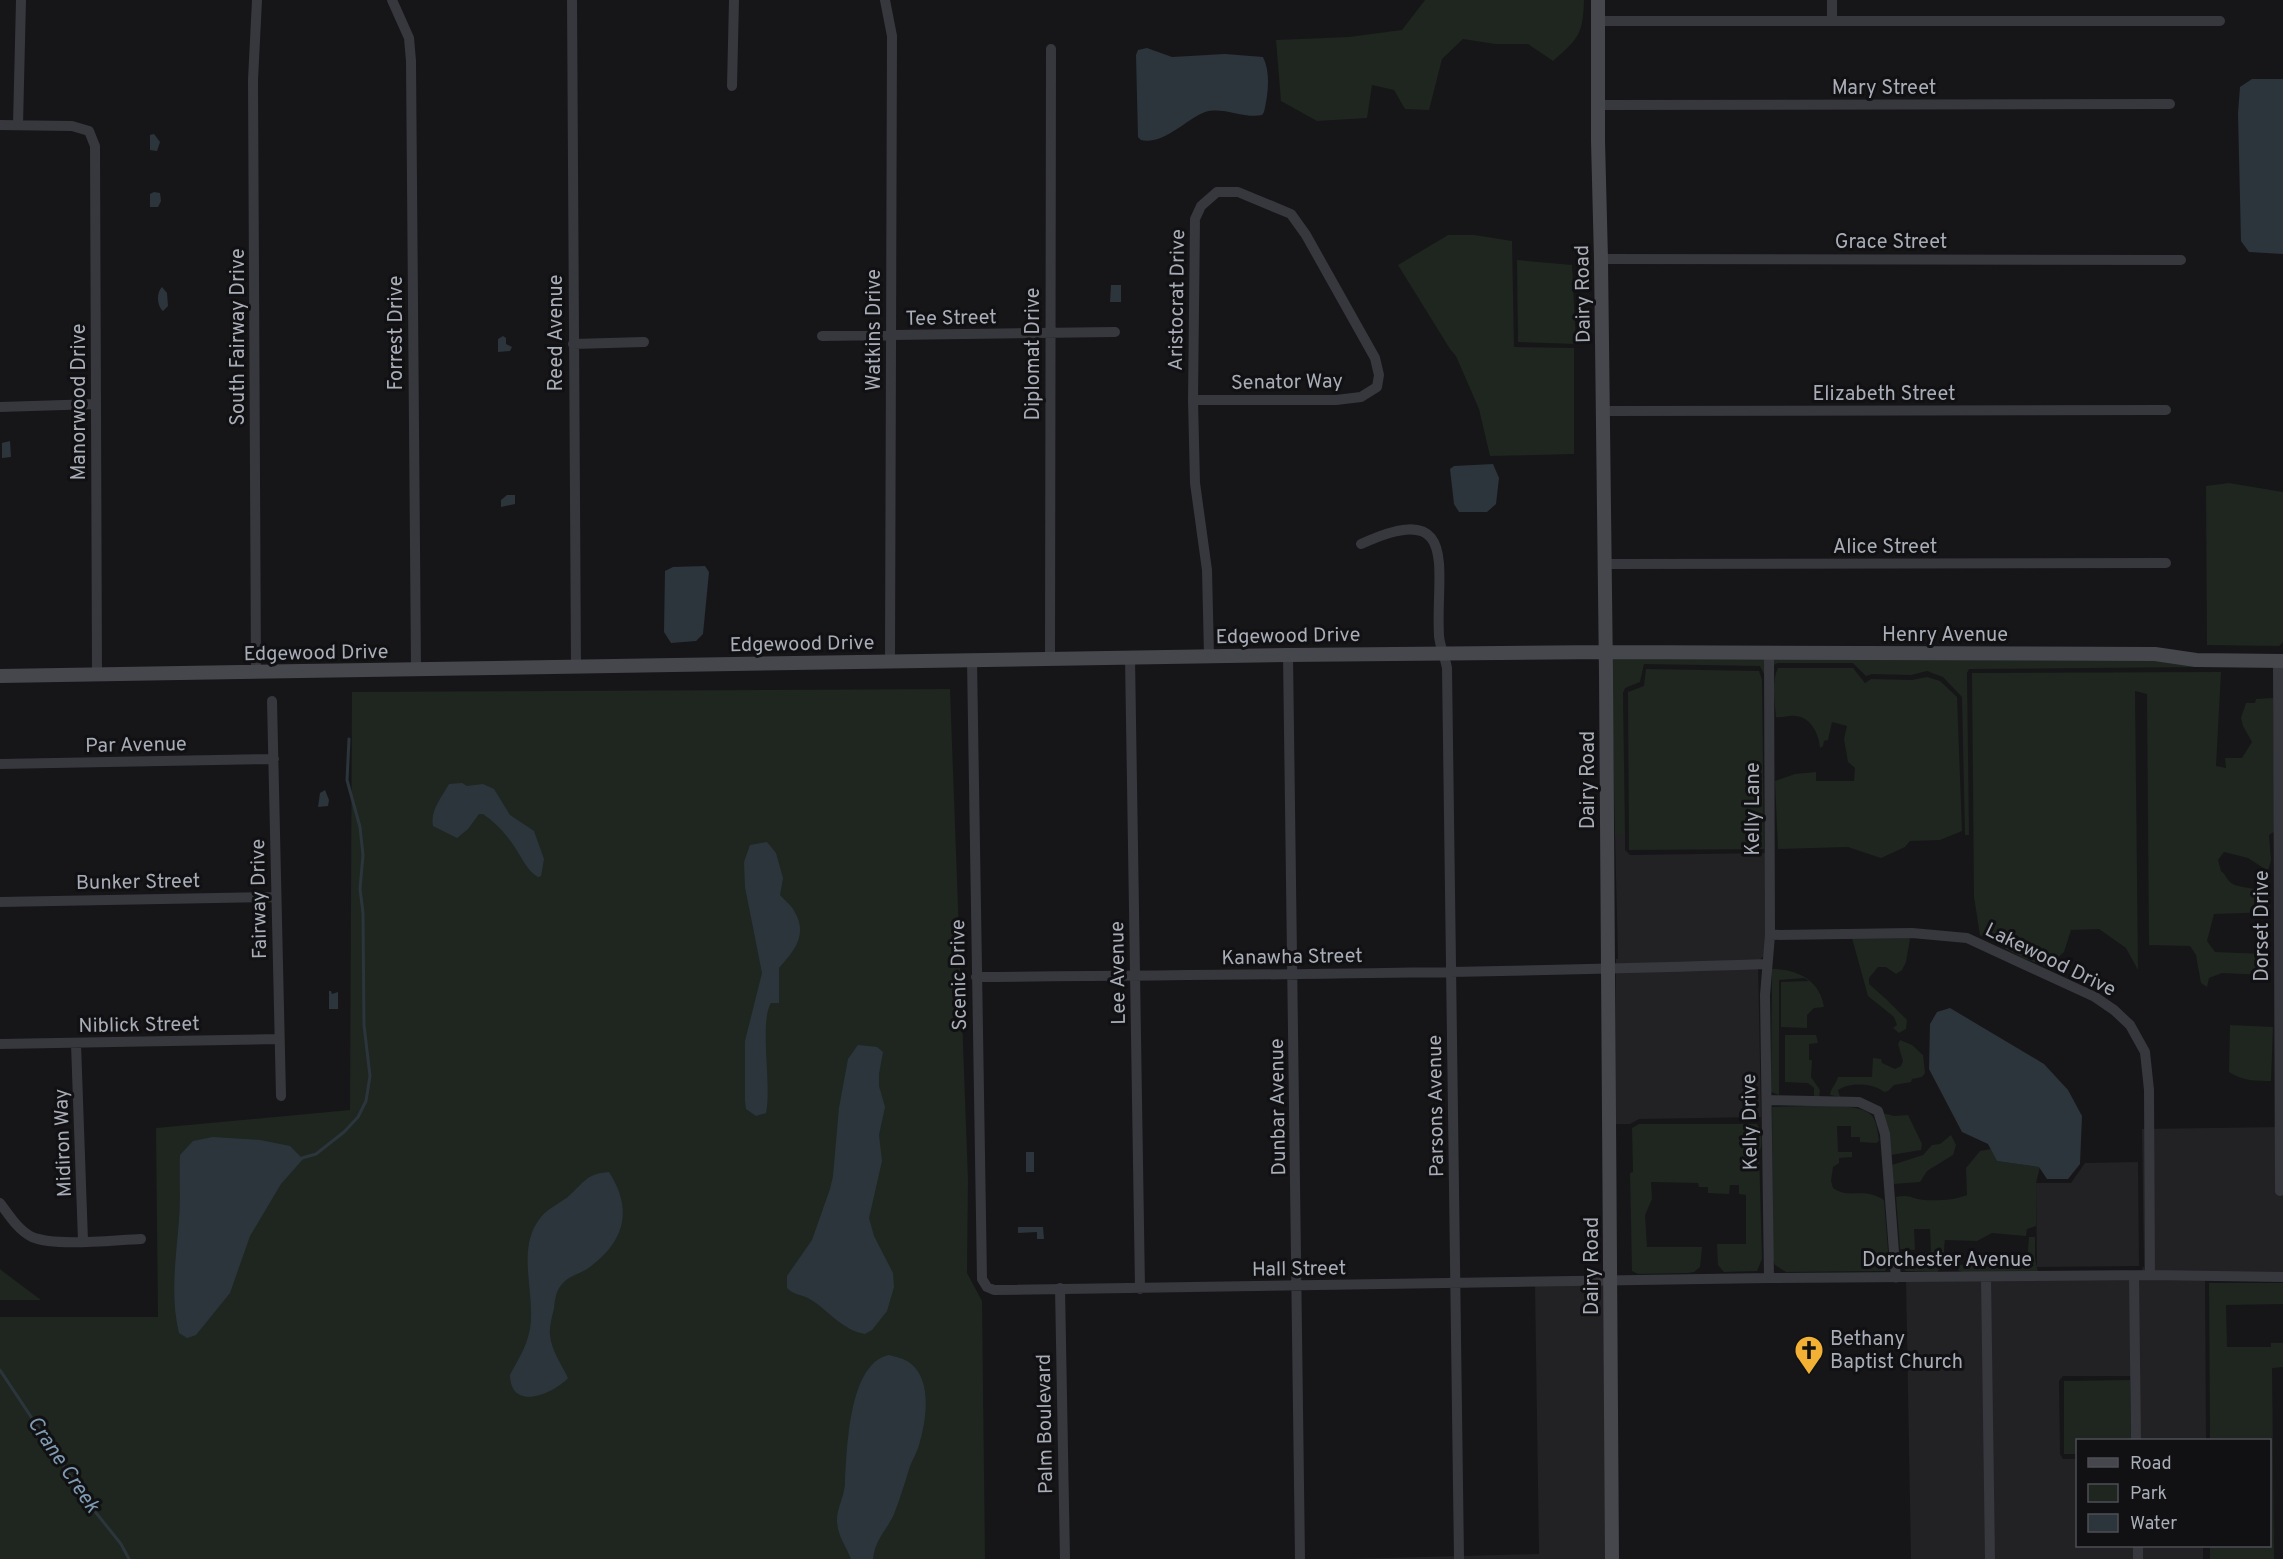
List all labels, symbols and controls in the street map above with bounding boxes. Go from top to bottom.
street label: Mary Street [1832,76,1936,102]
street label: Aristocrat Drive [1164,229,1192,371]
street label: Grace Street [1835,230,1947,256]
street label: Dairy Road [1570,245,1598,343]
street label: South Fairway Drive [226,248,252,426]
street label: Watkins Drive [862,269,888,391]
street label: Reed Avenue [544,274,570,392]
street label: Forrest Drive [384,275,410,391]
street label: Diplomat Drive [1021,287,1047,421]
street label: Tee Street [905,305,997,333]
street label: Manorwood Drive [67,323,93,481]
street label: Senator Way [1231,369,1343,397]
street label: Elizabeth Street [1812,382,1956,408]
street label: Alice Street [1833,535,1937,561]
street label: Edgewood Drive [1216,623,1361,651]
street label: Henry Avenue [1882,623,2008,649]
street label: Edgewood Drive [730,631,875,659]
street label: Edgewood Drive [244,640,389,668]
street label: Dairy Road [1576,731,1602,829]
street label: Par Avenue [85,732,187,760]
street label: Kelly Lane [1741,762,1767,856]
street label: Fairway Drive [246,839,274,959]
street label: Bunker Street [76,869,200,897]
street label: Dorset Drive [2250,870,2276,982]
street label: Lakewood Drive [1980,918,2120,1004]
street label: Scenic Drive [946,919,974,1031]
street label: Lee Avenue [1105,921,1133,1025]
street label: Kanawha Street [1221,944,1363,972]
street label: Niblick Street [78,1012,200,1040]
street label: Parsons Avenue [1423,1035,1451,1177]
street label: Dunbar Avenue [1265,1038,1293,1176]
street label: Kelly Drive [1737,1073,1765,1170]
street label: Midiron Way [49,1088,79,1198]
street label: Dairy Road [1580,1217,1606,1315]
street label: Dorchester Avenue [1862,1248,2032,1274]
street label: Hall Street [1252,1256,1346,1284]
place label: Bethany Baptist Church [1830,1327,1963,1376]
church icon: Bethany Baptist Church [1793,1334,1825,1376]
street label: Palm Boulevard [1032,1354,1060,1494]
water label: Crane Creek [20,1411,105,1519]
legend [2076,1439,2271,1547]
text: Road [2130,1453,2172,1476]
text: Park [2130,1483,2167,1506]
text: Water [2130,1513,2177,1536]

